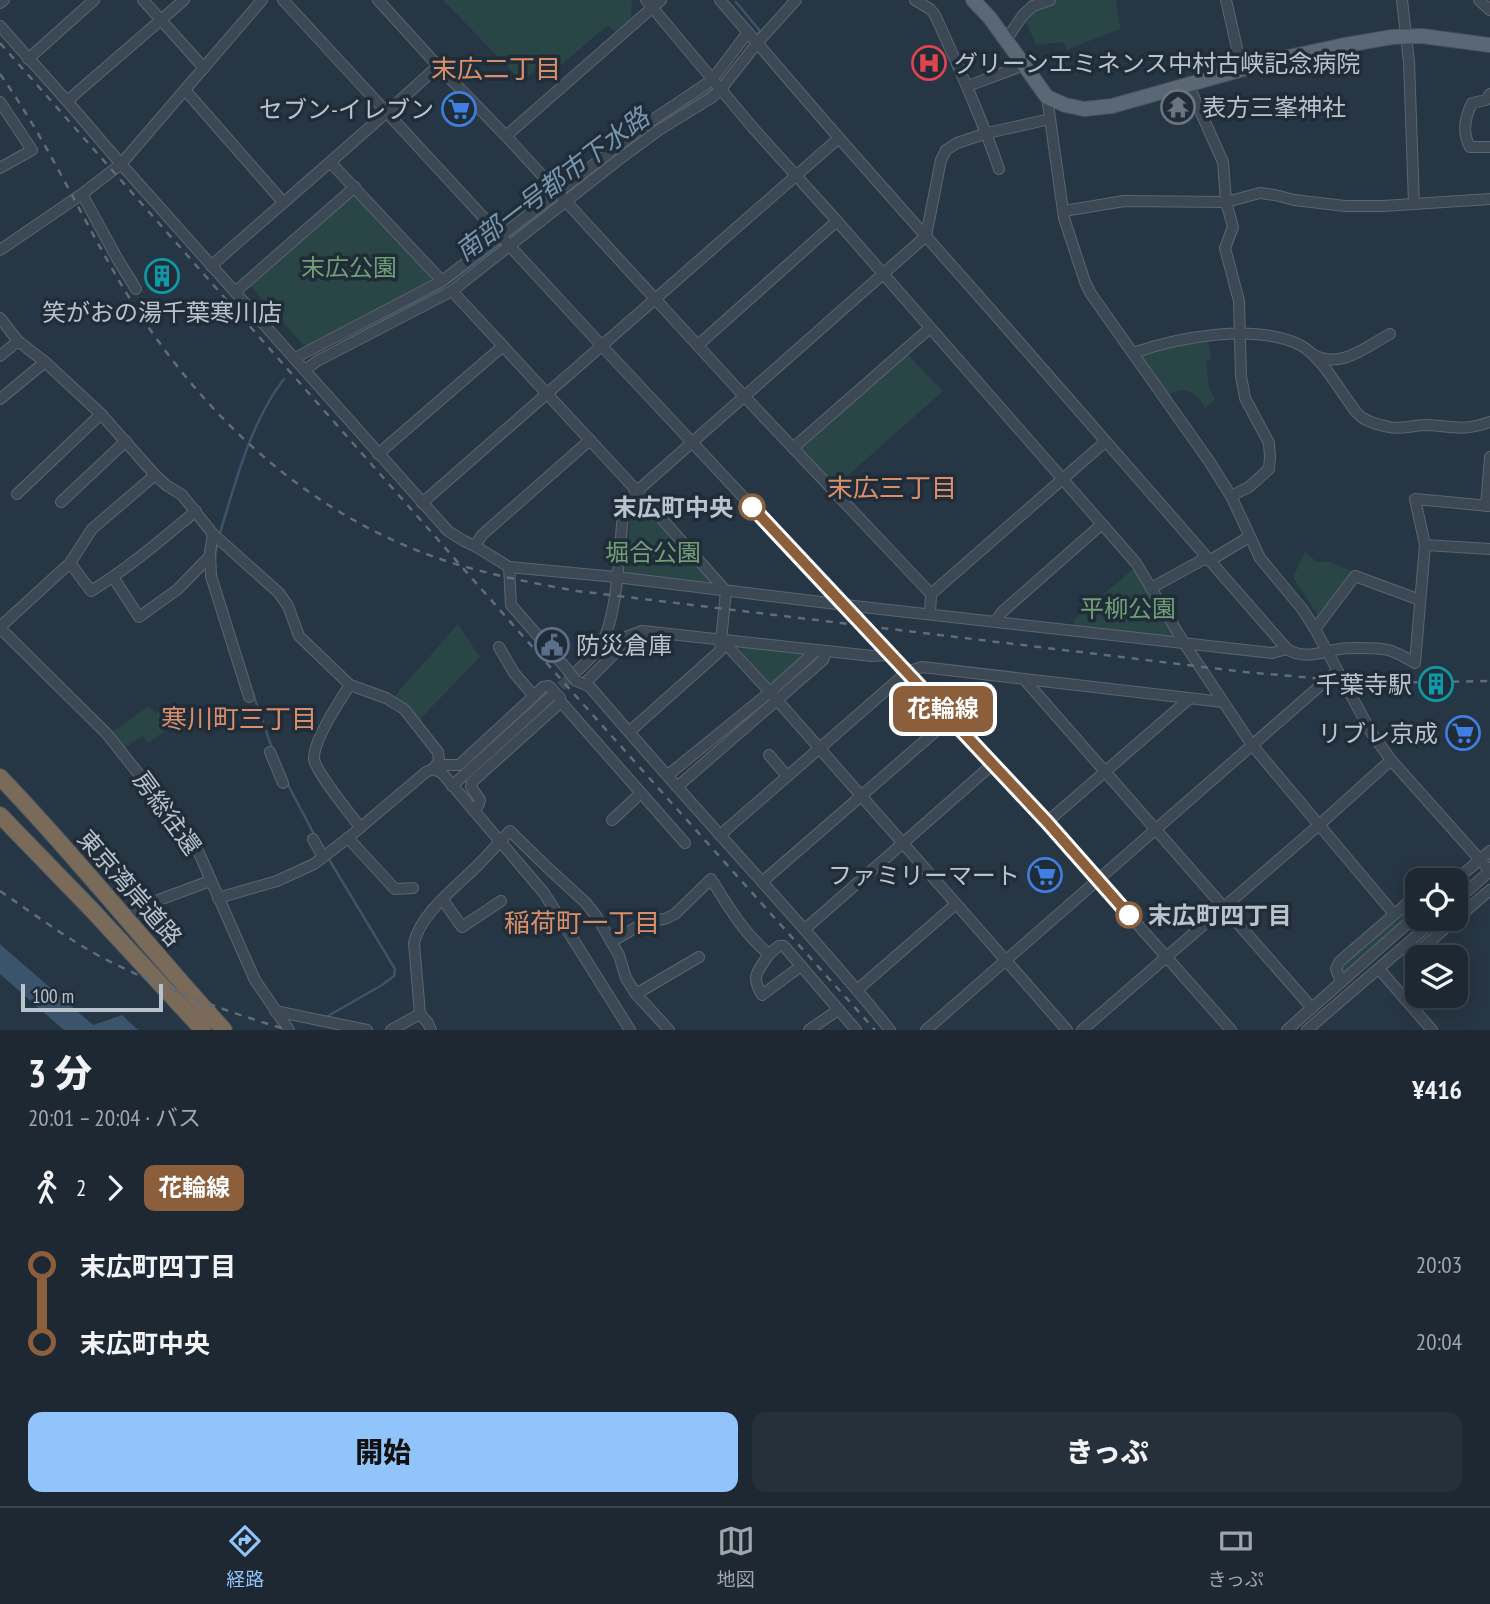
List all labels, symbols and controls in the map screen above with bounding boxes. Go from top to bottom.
hospital icon: グリーンエミネンス中村古峡記念病院 [910,44,948,82]
place label: グリーンエミネンス中村古峡記念病院 [954,48,1360,79]
district label: 末広二丁目 [431,52,561,85]
temple icon: 表方三峯神社 [1159,88,1197,126]
supermarket icon: セブン-イレブン [440,90,478,128]
place label: 表方三峯神社 [1202,92,1346,123]
place label: セブン-イレブン [259,94,434,125]
water label: 南部一号都市下水路 [449,99,657,268]
park label: 末広公園 [301,252,397,283]
building icon: 笑がおの湯千葉寒川店 [143,257,181,295]
place label: 笑がおの湯千葉寒川店 [42,297,282,328]
district label: 末広三丁目 [827,471,957,504]
place label: 末広町中央 [613,492,733,523]
marker: 末広町中央 [739,494,765,520]
park label: 堀合公園 [605,537,701,568]
park label: 平柳公園 [1080,593,1176,624]
public building icon: 防災倉庫 [533,626,571,664]
place label: 防災倉庫 [576,630,672,661]
building icon: 千葉寺駅 [1417,665,1455,703]
place label: 千葉寺駅 [1316,669,1412,700]
line badge: 花輪線 [903,686,983,732]
text: 花輪線 [907,693,979,724]
district label: 寒川町三丁目 [161,702,317,735]
supermarket icon: リブレ京成 [1444,714,1482,752]
place label: リブレ京成 [1318,718,1438,749]
street label: 房総往還 [126,765,208,861]
street label: 東京湾岸道路 [71,823,189,953]
supermarket icon: ファミリーマート [1026,856,1064,894]
place label: ファミリーマート [828,860,1020,891]
map controls [1405,868,1468,1008]
button: locate [1405,868,1468,931]
place label: 末広町四丁目 [1148,900,1292,931]
marker: 末広町四丁目 [1116,902,1142,928]
district label: 稲荷町一丁目 [504,906,660,939]
button: layers [1405,945,1468,1008]
scale bar [21,981,163,1013]
text: 100 m [32,984,74,1008]
text: 3 分 [28,1048,92,1097]
text: ¥416 [1412,1073,1462,1106]
text: 20:01 – 20:04 · バス [28,1103,201,1132]
icon: walk [28,1169,66,1207]
icon: forward [96,1169,134,1207]
text: 花輪線 [158,1172,230,1203]
text: 2 [76,1173,86,1202]
text: 末広町四丁目 [80,1250,236,1283]
text: 20:03 [1416,1250,1462,1279]
text: 末広町中央 [80,1327,210,1360]
text: 20:04 [1416,1327,1462,1356]
button: 開始 [28,1412,738,1492]
button: きっぷ [752,1412,1462,1492]
tab: 経路 [226,1522,264,1591]
tab: 地図 [717,1522,755,1591]
tab: きっぷ [1207,1522,1264,1591]

